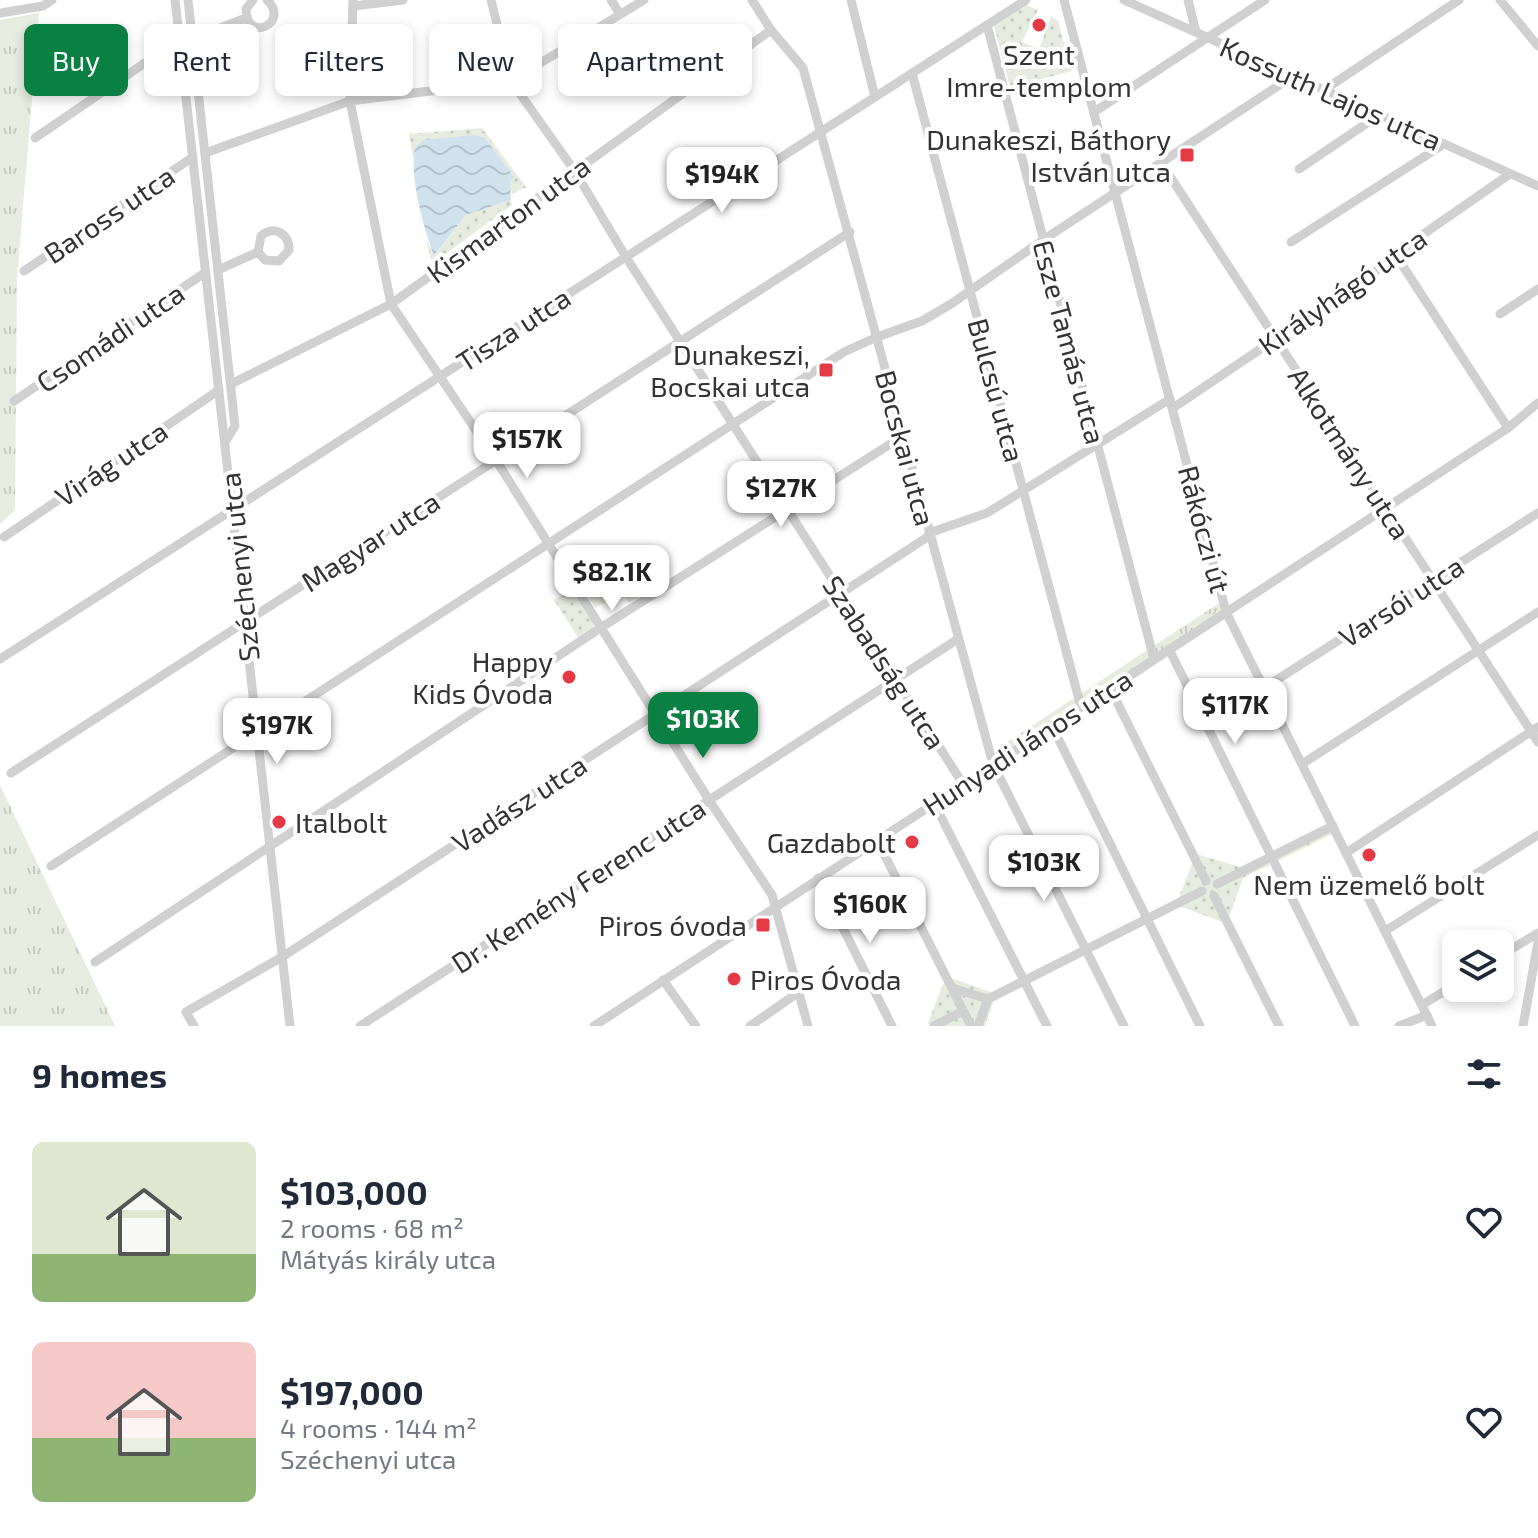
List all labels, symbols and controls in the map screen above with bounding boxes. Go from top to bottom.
marker: Szent Imre-templom [1030,16,1048,34]
chip: Buy [24,24,128,96]
chip: Rent [144,24,259,96]
chip: Filters [275,24,413,96]
chip: New [429,24,542,96]
chip: Apartment [558,24,752,96]
street label: Kossuth Lajos utca [1215,29,1447,157]
place label: Szent Imre-templom [946,37,1132,103]
place label: Dunakeszi, Báthory István utca [926,122,1171,188]
marker: Dunakeszi, Báthory István utca [1178,146,1196,164]
pin: $194K [666,147,778,215]
street label: Kismarton utca [420,148,596,290]
text: $194K [685,157,759,188]
street label: Baross utca [37,158,181,270]
street label: Királyhágó utca [1251,220,1433,362]
street label: Esze Tamás utca [1026,236,1114,448]
street label: Csomádi utca [30,275,190,399]
street label: Tisza utca [450,280,576,378]
street label: Bulcsú utca [961,314,1033,466]
place label: Dunakeszi, Bocskai utca [650,337,810,403]
marker: Dunakeszi, Bocskai utca [817,361,835,379]
street label: Alkotmány utca [1282,361,1418,545]
street label: Bocskai utca [869,366,943,530]
pin: $157K [471,412,583,480]
street label: Virág utca [48,413,174,513]
text: $157K [492,422,562,453]
pin: $127K [725,461,837,529]
street label: Rákóczi út [1172,462,1238,596]
street label: Széchenyi utca [212,471,266,663]
text: $127K [745,471,817,502]
street label: Magyar utca [294,484,446,598]
pin: $82.1K [547,545,677,613]
street label: Varsói utca [1332,548,1470,654]
text: $82.1K [572,555,652,586]
street label: Szabadság utca [816,569,954,755]
place label: Happy Kids Óvoda [412,644,553,710]
street label: Hunyadi János utca [916,662,1138,822]
marker: Happy Kids Óvoda [560,668,578,686]
pin: $117K [1179,678,1291,746]
text: $117K [1201,688,1269,719]
pin: $103K [647,692,759,760]
pin: $197K [221,698,333,766]
text: $103K [666,702,740,733]
text: $197K [241,708,313,739]
street label: Vadász utca [445,747,593,859]
street label: Dr. Kemény Ferenc utca [445,790,711,980]
place label: Italbolt [295,805,387,839]
marker: Italbolt [270,813,288,831]
place label: Gazdabolt [767,825,896,859]
marker: Gazdabolt [903,833,921,851]
pin: $103K [988,835,1100,903]
text: $103K [1007,845,1081,876]
marker: Nem üzemelő bolt [1360,846,1378,864]
place label: Nem üzemelő bolt [1253,867,1485,901]
pin: $160K [814,877,926,945]
text: $160K [833,887,907,918]
place label: Piros óvoda [599,908,747,942]
marker: Piros óvoda [754,916,772,934]
map controls [1442,930,1514,1002]
button: layers [1442,930,1514,1002]
place label: Piros Óvoda [750,962,901,996]
marker: Piros Óvoda [725,970,743,988]
icon: filters [1462,1052,1506,1096]
text: 9 homes [32,1054,167,1095]
text: $103,000 [280,1171,428,1212]
icon: home [96,1174,192,1270]
icon: heart [1462,1200,1506,1244]
text: 2 rooms · 68 m² [280,1212,464,1243]
text: Mátyás király utca [280,1243,496,1274]
text: $197,000 [280,1371,424,1412]
icon: home [96,1374,192,1470]
icon: heart [1462,1400,1506,1444]
text: 4 rooms · 144 m² [280,1412,477,1443]
text: Széchenyi utca [280,1443,456,1474]

